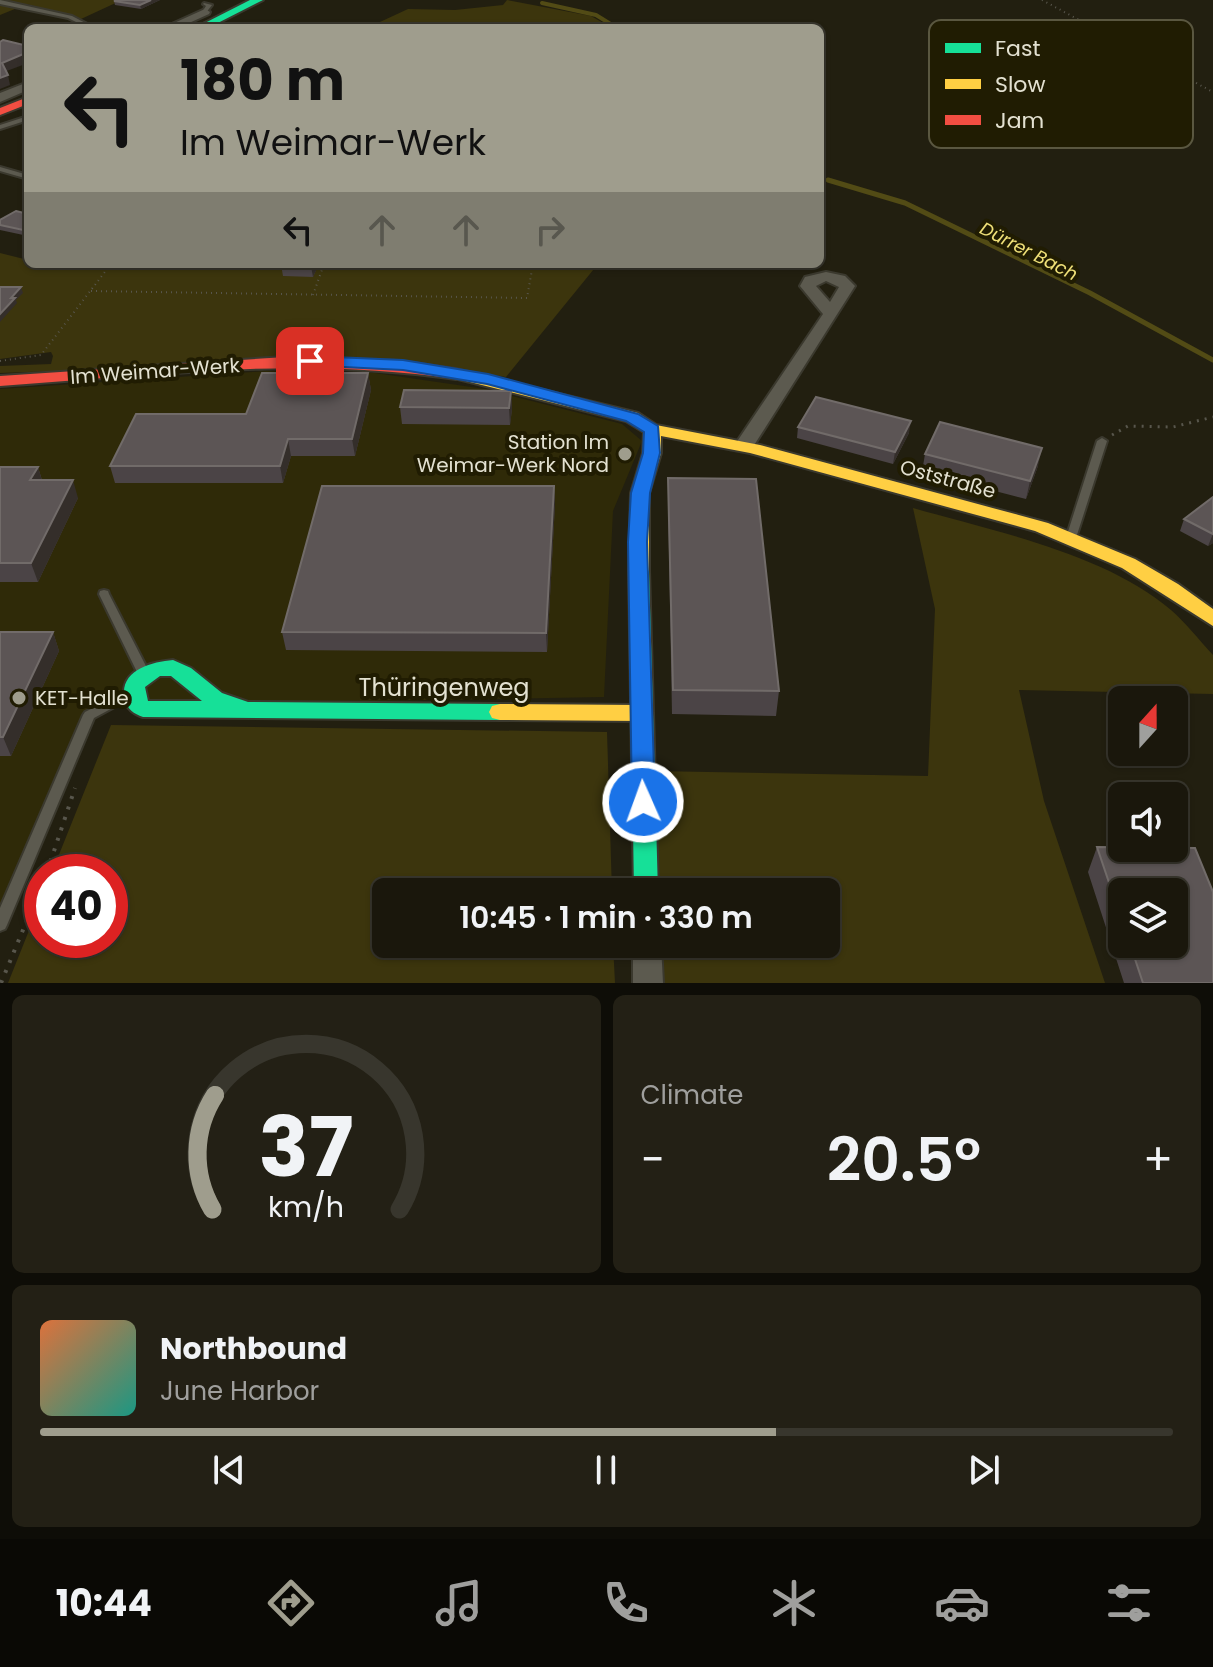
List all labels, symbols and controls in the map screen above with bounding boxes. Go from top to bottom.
legend [929,20,1193,148]
text: Fast [995,33,1040,64]
text: 180 m [180,41,345,120]
icon: left [48,56,152,160]
text: Slow [995,69,1045,100]
text: Jam [995,105,1044,136]
text: Im Weimar-Werk [180,117,486,168]
icon: left [276,208,320,252]
icon: ahead [360,208,404,252]
icon: ahead [444,208,488,252]
icon: right [528,208,572,252]
water label: Dürrer Bach [976,216,1082,286]
pin [276,327,344,395]
icon: arrive [288,339,332,383]
street label: Im Weimar-Werk [69,351,241,391]
place label: Station Im Weimar-Werk Nord [417,428,609,479]
marker: Station Im Weimar-Werk Nord [616,445,634,463]
street label: Oststraße [897,453,999,505]
street label: Thüringenweg [358,671,530,704]
place label: KET-Halle [35,684,129,712]
north arrow [1108,686,1188,766]
map controls [1108,686,1188,958]
marker: KET-Halle [10,689,28,707]
position arrow [601,760,685,844]
button: sound [1108,782,1188,862]
speed limit sign: 40 [24,854,128,958]
button: layers [1108,878,1188,958]
text: 10:45 · 1 min · 330 m [459,896,753,939]
text: Climate [641,1077,743,1113]
text: 37 [259,1089,354,1205]
text: 20.5° [827,1118,981,1202]
text: − [641,1129,665,1190]
text: + [1143,1129,1173,1190]
text: km/h [268,1187,344,1227]
text: Northbound [160,1327,347,1370]
text: June Harbor [160,1373,319,1409]
icon: previous [207,1448,251,1492]
icon: pause [584,1448,628,1492]
icon: next [962,1448,1006,1492]
icon: directions [263,1575,319,1631]
icon: music [431,1575,487,1631]
icon: phone [598,1575,654,1631]
icon: climate [766,1575,822,1631]
icon: car [934,1575,990,1631]
icon: filters [1101,1575,1157,1631]
text: 10:44 [56,1578,152,1629]

